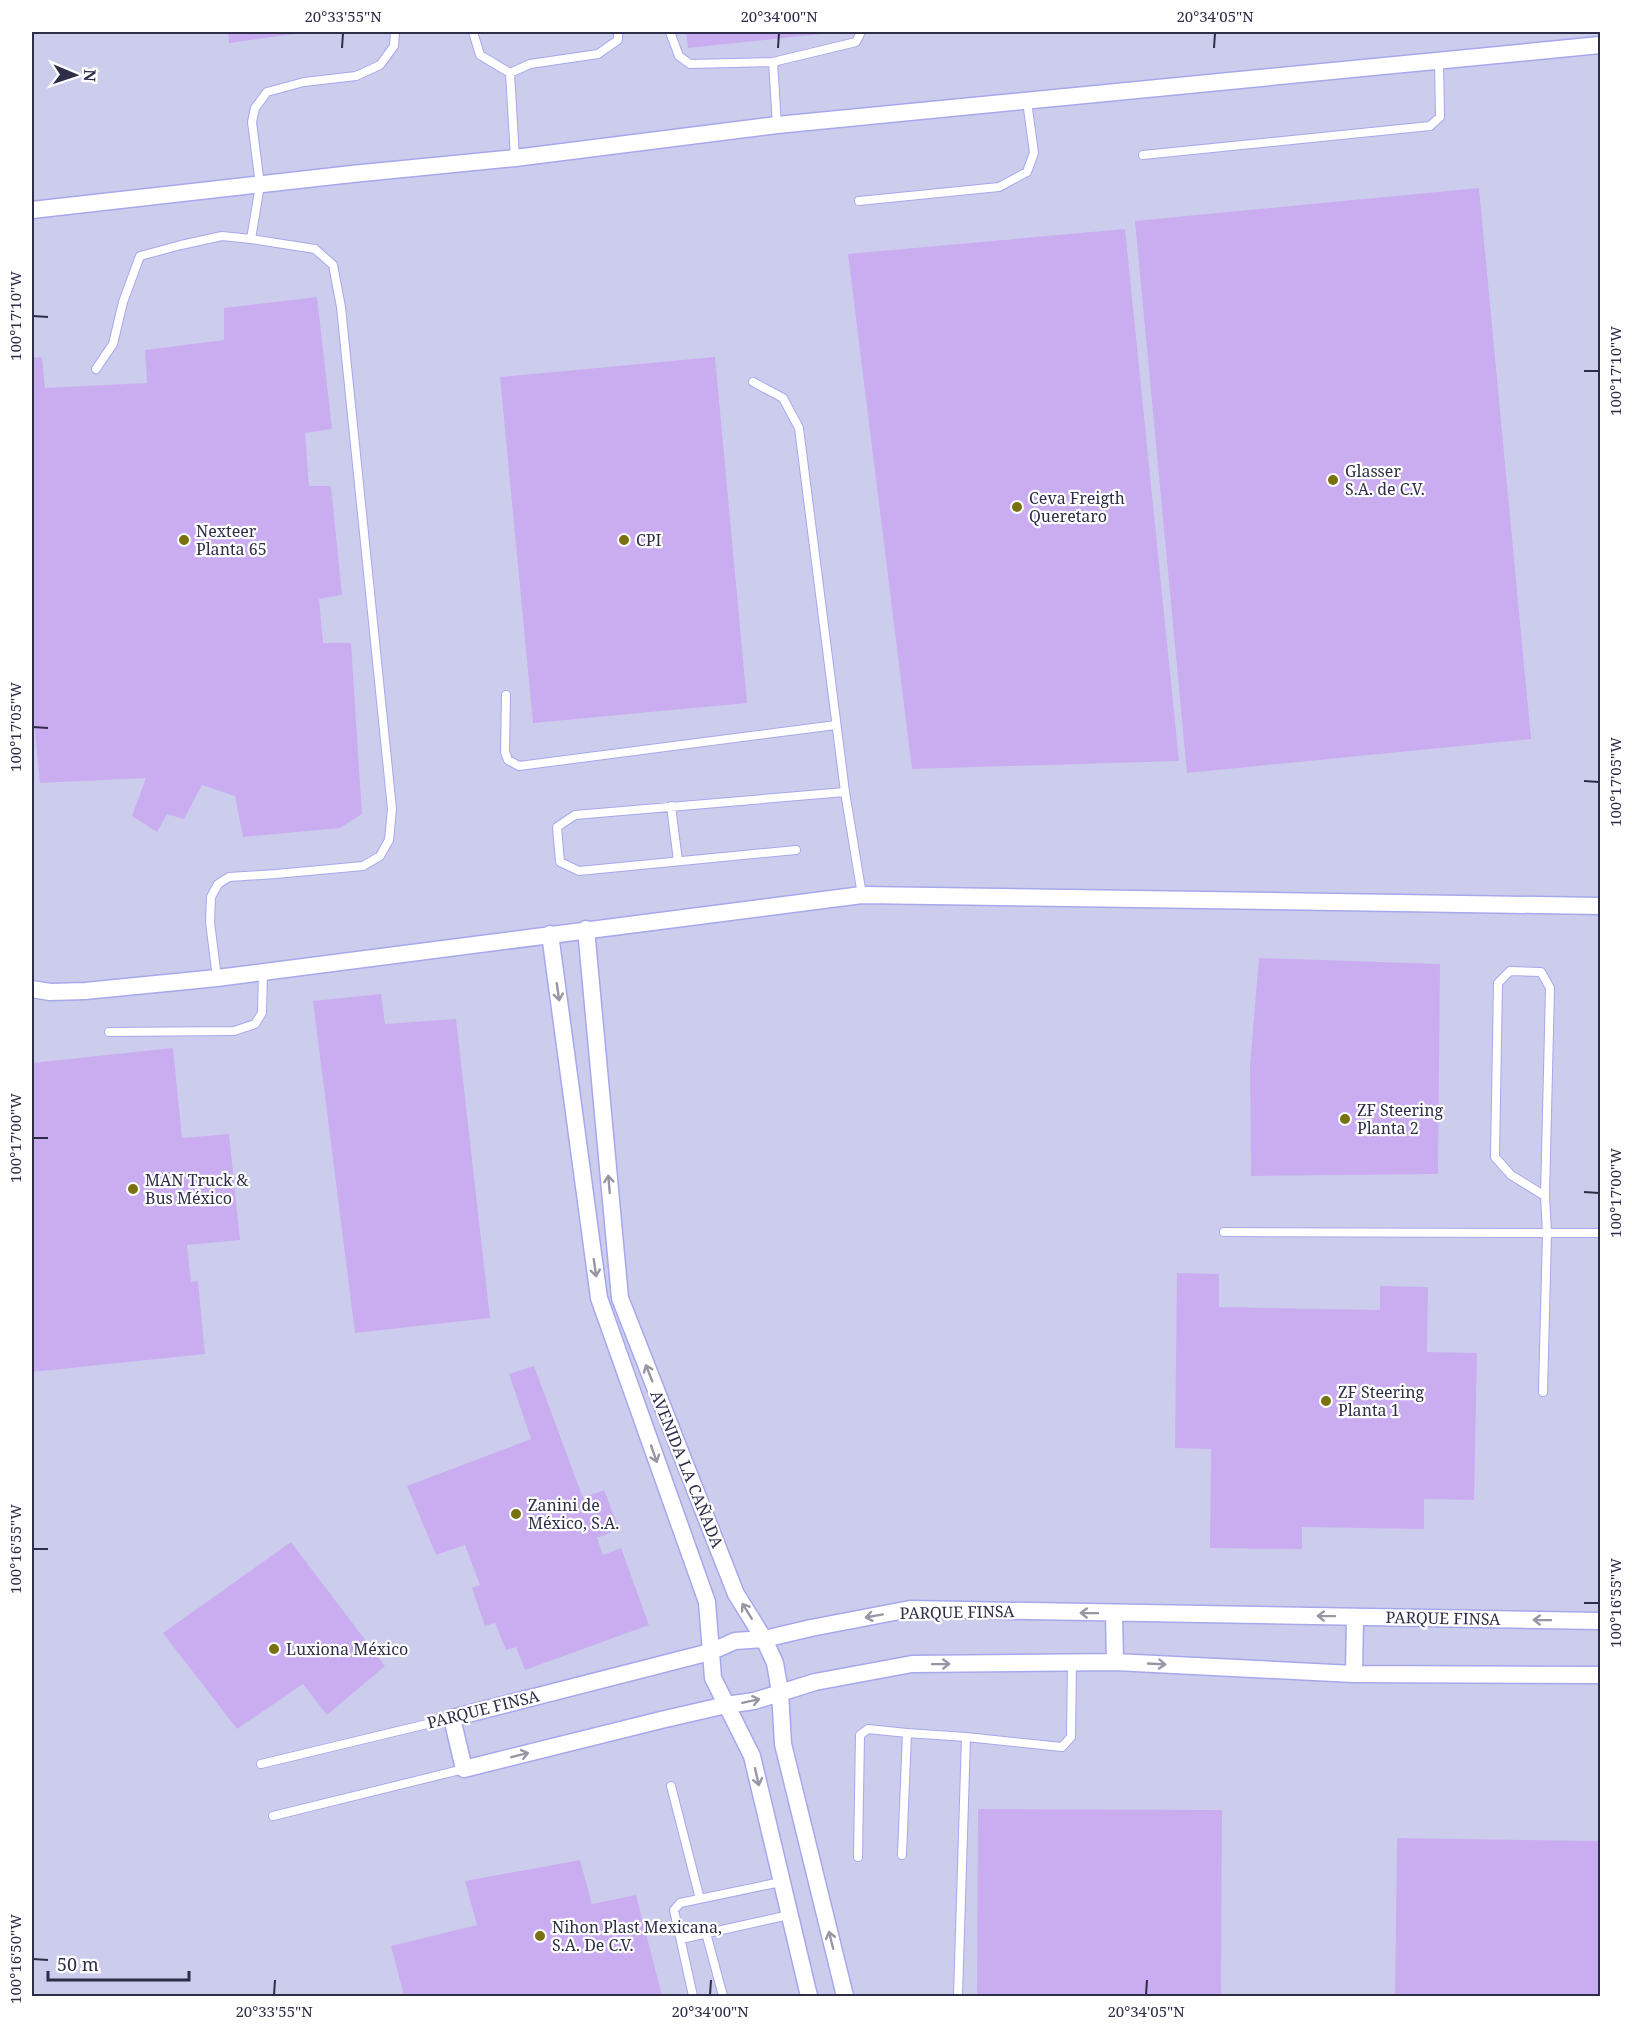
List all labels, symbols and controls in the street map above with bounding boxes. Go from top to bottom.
text: 20°33'55"N [304,6,382,26]
text: 20°34'00"N [740,6,818,26]
text: 20°34'05"N [1176,6,1254,26]
north arrow [45,45,105,105]
text: N [79,69,101,83]
text: 100°17'10"W [5,271,25,361]
text: 100°17'10"W [1605,326,1625,416]
place label: Glasser S.A. de C.V. [1345,460,1425,500]
marker: Glasser S.A. de C.V. [1326,473,1340,487]
place label: Ceva Freigth Queretaro [1029,487,1125,527]
marker: Ceva Freigth Queretaro [1010,500,1024,514]
place label: Nexteer Planta 65 [196,520,267,560]
place label: CPI [636,529,661,551]
marker: Nexteer Planta 65 [177,533,191,547]
marker: CPI [617,533,631,547]
text: 100°17'05"W [5,682,25,772]
text: 100°17'05"W [1605,737,1625,827]
one-way arrow [553,982,564,1001]
text: 100°17'00"W [5,1093,25,1183]
place label: ZF Steering Planta 2 [1357,1099,1444,1139]
marker: ZF Steering Planta 2 [1338,1112,1352,1126]
text: 100°17'00"W [1605,1148,1625,1238]
place label: MAN Truck & Bus México [145,1169,249,1209]
one-way arrow [603,1174,614,1194]
marker: MAN Truck & Bus México [126,1182,140,1196]
one-way arrow [590,1258,601,1278]
one-way arrow [643,1364,654,1383]
place label: ZF Steering Planta 1 [1338,1381,1425,1421]
street label: AVENIDA LA CAÑADA [645,1387,729,1552]
marker: ZF Steering Planta 1 [1319,1394,1333,1408]
one-way arrow [650,1444,661,1463]
place label: Zanini de México, S.A. [528,1494,619,1534]
text: 100°16'55"W [5,1504,25,1594]
marker: Zanini de México, S.A. [509,1507,523,1521]
text: 100°16'55"W [1605,1558,1625,1648]
street label: PARQUE FINSA [899,1600,1015,1624]
one-way arrow [741,1603,753,1620]
street label: PARQUE FINSA [1385,1606,1501,1630]
one-way arrow [1080,1607,1100,1618]
one-way arrow [1317,1610,1337,1622]
one-way arrow [864,1611,884,1622]
one-way arrow [1533,1614,1553,1626]
place label: Luxiona México [286,1638,408,1660]
marker: Luxiona México [267,1642,281,1656]
one-way arrow [931,1658,951,1670]
one-way arrow [1147,1659,1167,1670]
street label: PARQUE FINSA [425,1684,542,1734]
one-way arrow [741,1695,760,1706]
one-way arrow [511,1748,530,1760]
one-way arrow [752,1766,763,1786]
text: 100°16'50"W [5,1914,25,2004]
place label: Nihon Plast Mexicana, S.A. De C.V. [552,1916,722,1956]
marker: Nihon Plast Mexicana, S.A. De C.V. [533,1929,547,1943]
one-way arrow [825,1931,837,1950]
scale bar [48,1944,189,1982]
text: 50 m [57,1952,99,1976]
text: 20°33'55"N [235,2001,313,2021]
text: 20°34'00"N [671,2001,749,2021]
text: 20°34'05"N [1107,2001,1185,2021]

